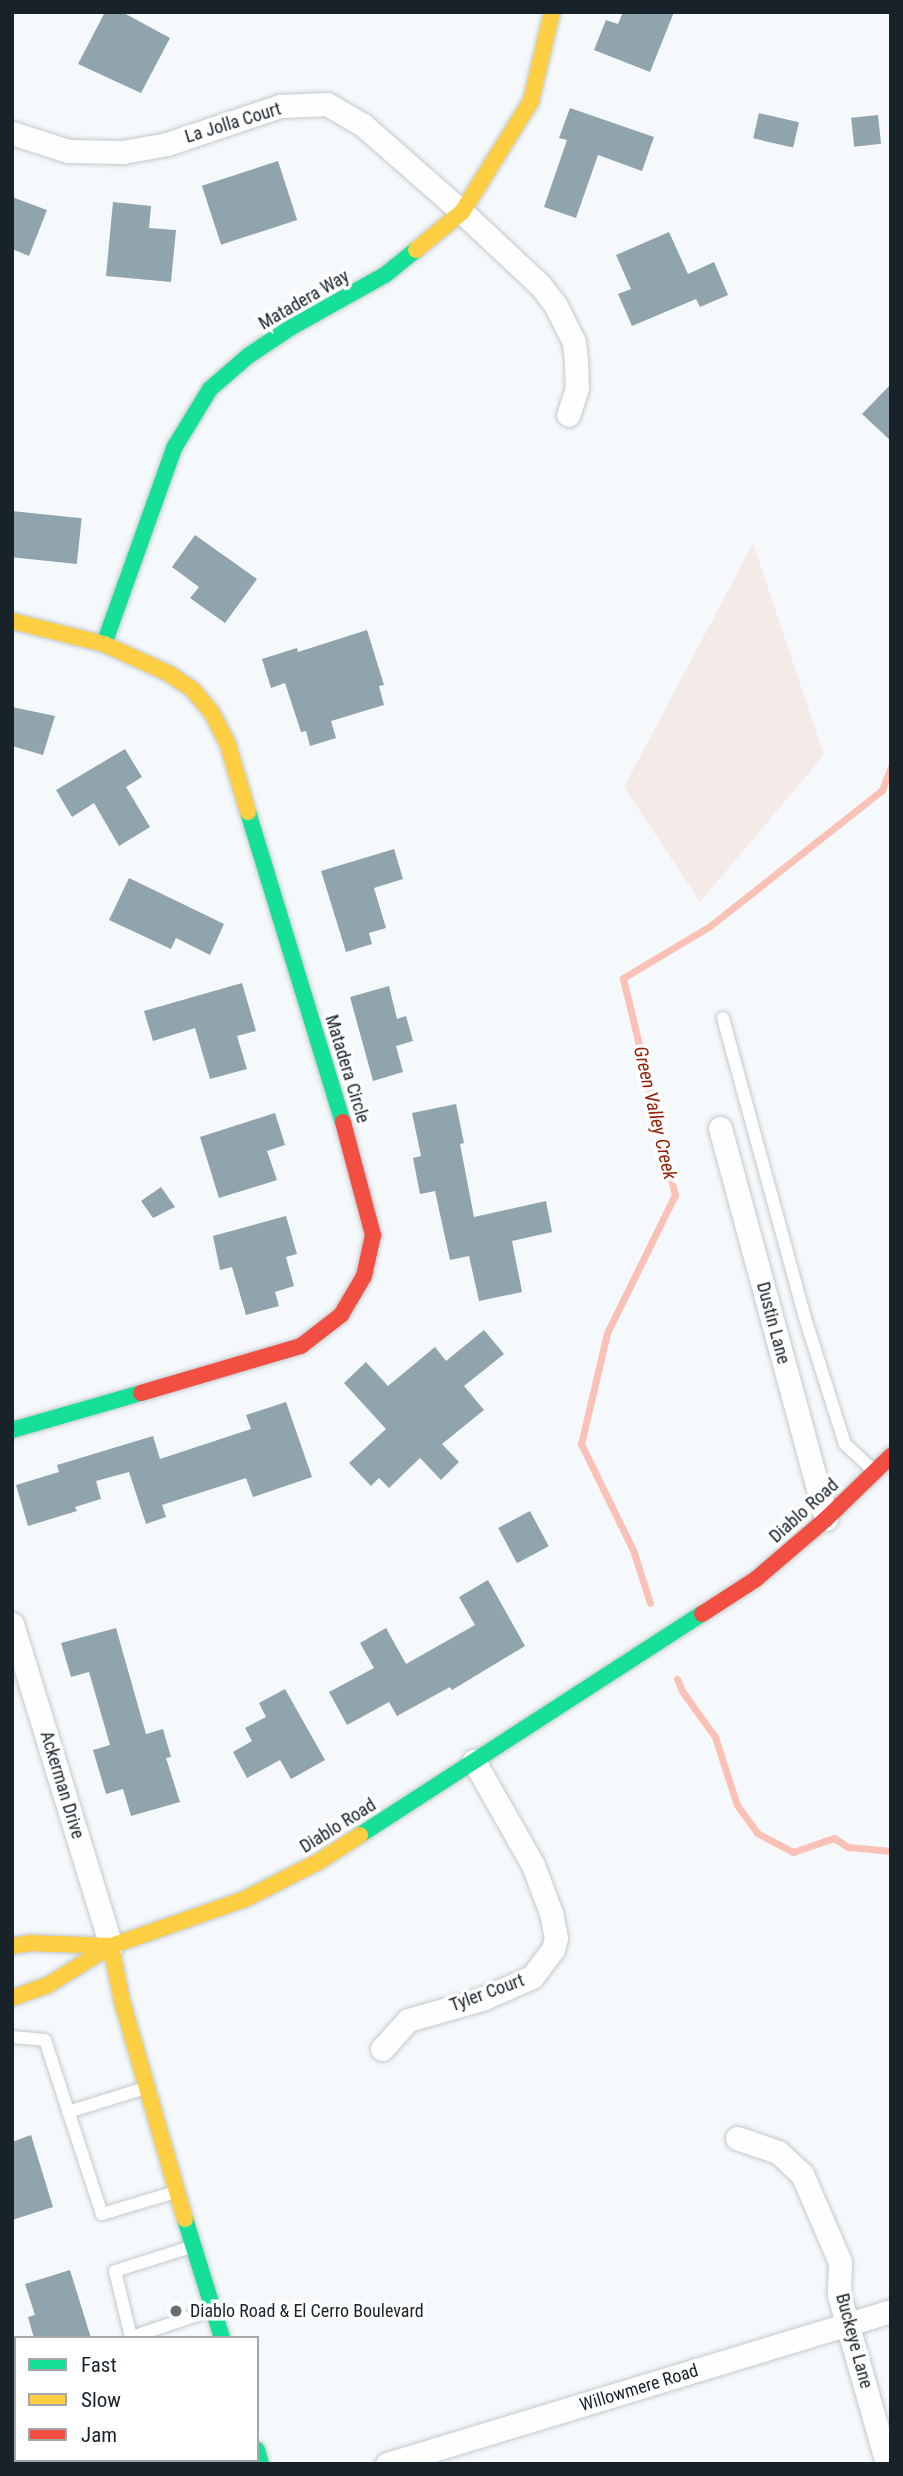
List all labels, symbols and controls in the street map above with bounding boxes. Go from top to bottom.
street label: La Jolla Court [182,98,284,148]
street label: Matadera Way [255,265,353,335]
street label: Matadera Circle [320,1012,374,1126]
water label: Green Valley Creek [629,1044,681,1182]
street label: Dustin Lane [752,1280,794,1366]
street label: Diablo Road [765,1474,843,1548]
street label: Ackerman Drive [35,1729,89,1841]
street label: Diablo Road [296,1794,380,1858]
street label: Tyler Court [447,1970,527,2016]
street label: Buckeye Lane [831,2291,877,2391]
place label: Diablo Road & El Cerro Boulevard [190,2300,424,2322]
marker: Diablo Road & El Cerro Boulevard [168,2303,184,2319]
legend [14,2336,259,2462]
text: Fast [81,2353,117,2377]
street label: Willowmere Road [577,2360,701,2416]
text: Slow [81,2388,121,2412]
text: Jam [81,2423,117,2447]

